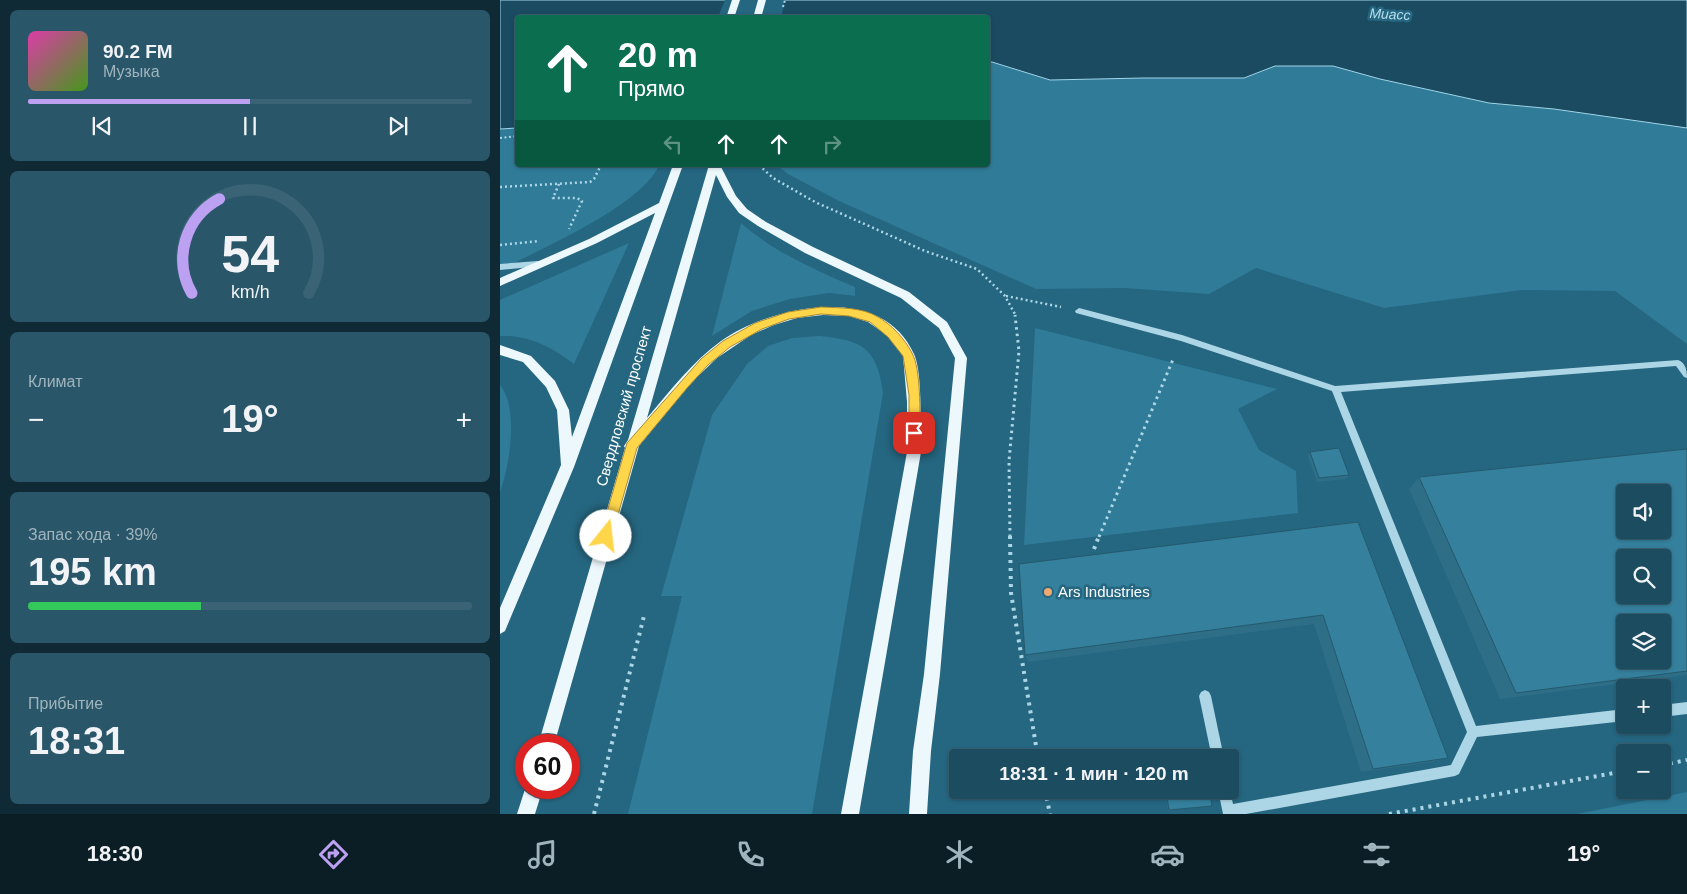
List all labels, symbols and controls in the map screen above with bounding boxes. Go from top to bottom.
water label: Миасс [1369,5,1411,23]
icon: ahead [535,35,600,100]
text: 20 m [618,35,698,74]
text: 90.2 FM [103,41,173,62]
text: Музыка [103,63,160,80]
text: Прямо [618,76,685,101]
icon: previous [88,112,116,140]
icon: pause [236,112,264,140]
icon: next [384,112,412,140]
icon: left [659,130,687,158]
icon: ahead [712,130,740,158]
icon: ahead [765,130,793,158]
icon: right [818,130,846,158]
text: 54 [221,225,279,283]
text: km/h [231,282,269,302]
street label: Свердловский проспект [592,324,655,488]
text: Климат [28,373,82,390]
text: 19° [221,398,279,440]
text: − [28,404,44,435]
text: + [456,404,472,435]
pin [893,412,935,454]
icon: arrive [900,419,928,447]
map controls [1616,484,1671,799]
button: sound [1616,484,1671,539]
position arrow [579,509,631,561]
text: Запас хода · 39% [28,526,157,543]
button: search [1616,549,1671,604]
text: 195 km [28,551,157,593]
place label: Ars Industries [1058,583,1150,600]
marker: Ars Industries [1042,586,1054,598]
button: layers [1616,614,1671,669]
button: + [1616,679,1671,734]
text: Прибытие [28,695,103,712]
text: 18:31 [28,720,125,762]
speed limit sign: 60 [515,734,580,799]
button: − [1616,744,1671,799]
text: 18:31 · 1 мин · 120 m [999,763,1189,784]
icon: directions [316,837,351,872]
icon: music [525,837,560,872]
icon: phone [733,837,768,872]
icon: climate [942,837,977,872]
icon: car [1150,837,1185,872]
icon: filters [1359,837,1394,872]
text: 18:30 [87,841,143,866]
text: 19° [1567,841,1600,866]

